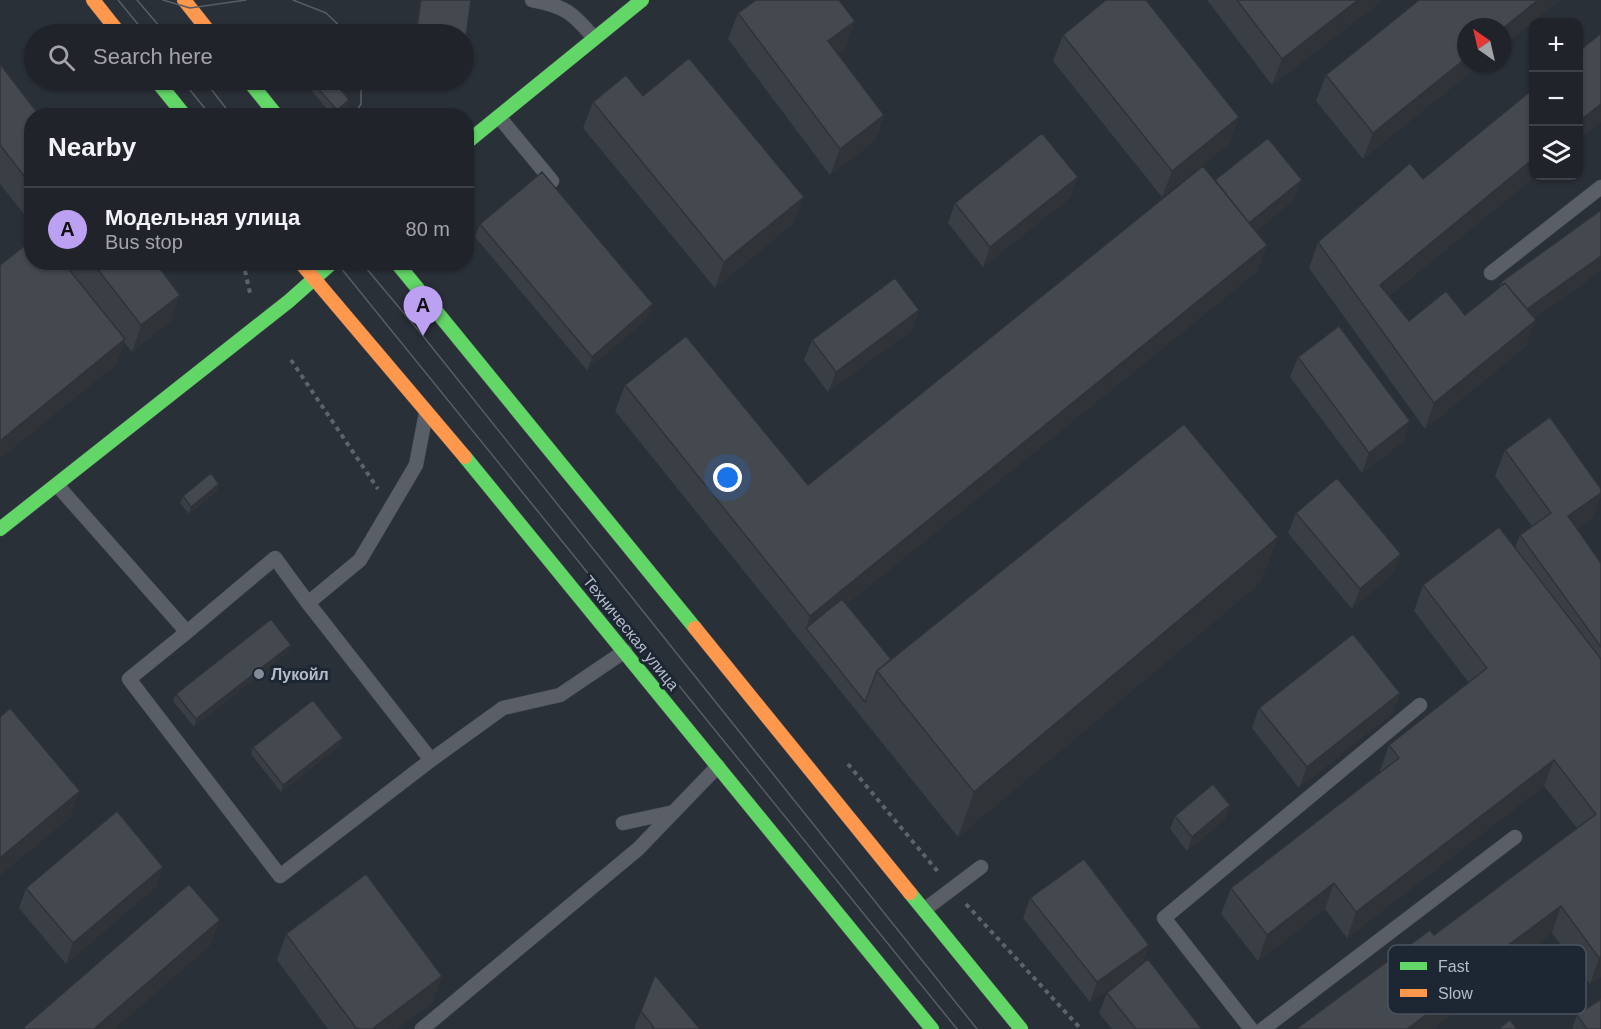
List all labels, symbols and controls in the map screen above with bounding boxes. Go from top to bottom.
north arrow [1457,18,1511,72]
map controls [1529,18,1583,180]
button: + [1529,18,1583,72]
search box [24,24,474,90]
icon: search [45,41,78,74]
text: Search here [93,44,213,69]
button: − [1529,72,1583,126]
button: layers [1529,126,1583,180]
text: Nearby [48,132,136,162]
text: Модельная улица [105,205,300,230]
text: A [60,218,75,240]
text: 80 m [406,218,450,240]
text: Bus stop [105,231,183,253]
pin: A [404,286,442,336]
your location [713,463,742,492]
street label: Техническая улица [580,573,682,694]
place label: Лукойл [271,666,329,683]
marker: Лукойл [252,667,266,681]
legend [1388,945,1586,1014]
text: Fast [1438,958,1470,975]
text: Slow [1438,985,1473,1002]

